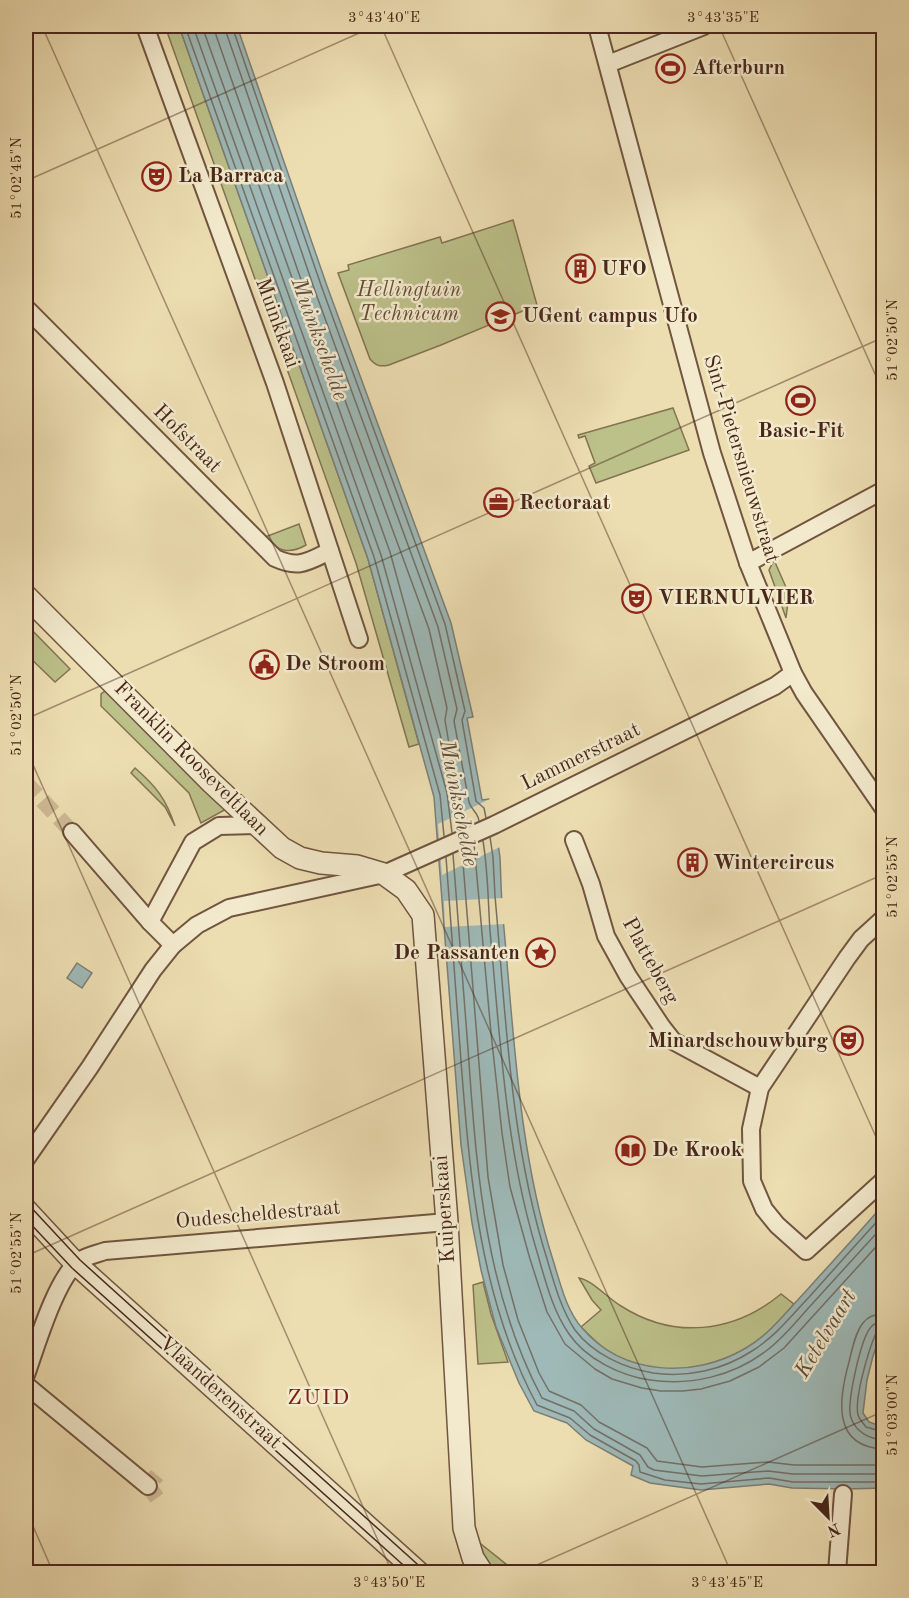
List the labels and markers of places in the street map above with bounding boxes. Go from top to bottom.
sports icon: Afterburn [655,52,687,84]
place label: Afterburn [692,58,785,79]
theatre icon: La Barraca [141,160,173,192]
place label: La Barraca [178,166,284,187]
building icon: UFO [564,253,596,285]
place label: UFO [601,259,647,280]
school or university icon: UGent campus Ufo [485,300,517,332]
place label: UGent campus Ufo [522,306,698,327]
sports icon: Basic-Fit [785,384,817,416]
place label: Basic-Fit [758,421,845,442]
office icon: Rectoraat [482,487,514,519]
place label: Rectoraat [519,493,611,514]
theatre icon: VIERNULVIER [621,582,653,614]
place label: VIERNULVIER [658,588,814,609]
public building icon: De Stroom [248,648,280,680]
place label: De Stroom [285,654,385,675]
building icon: Wintercircus [676,847,708,879]
place label: Wintercircus [713,853,834,874]
place icon: De Passanten [525,937,557,969]
place label: De Passanten [394,943,520,964]
theatre icon: Minardschouwburg [833,1025,865,1057]
place label: Minardschouwburg [648,1031,828,1052]
library icon: De Krook [615,1134,647,1166]
place label: De Krook [652,1140,743,1161]

